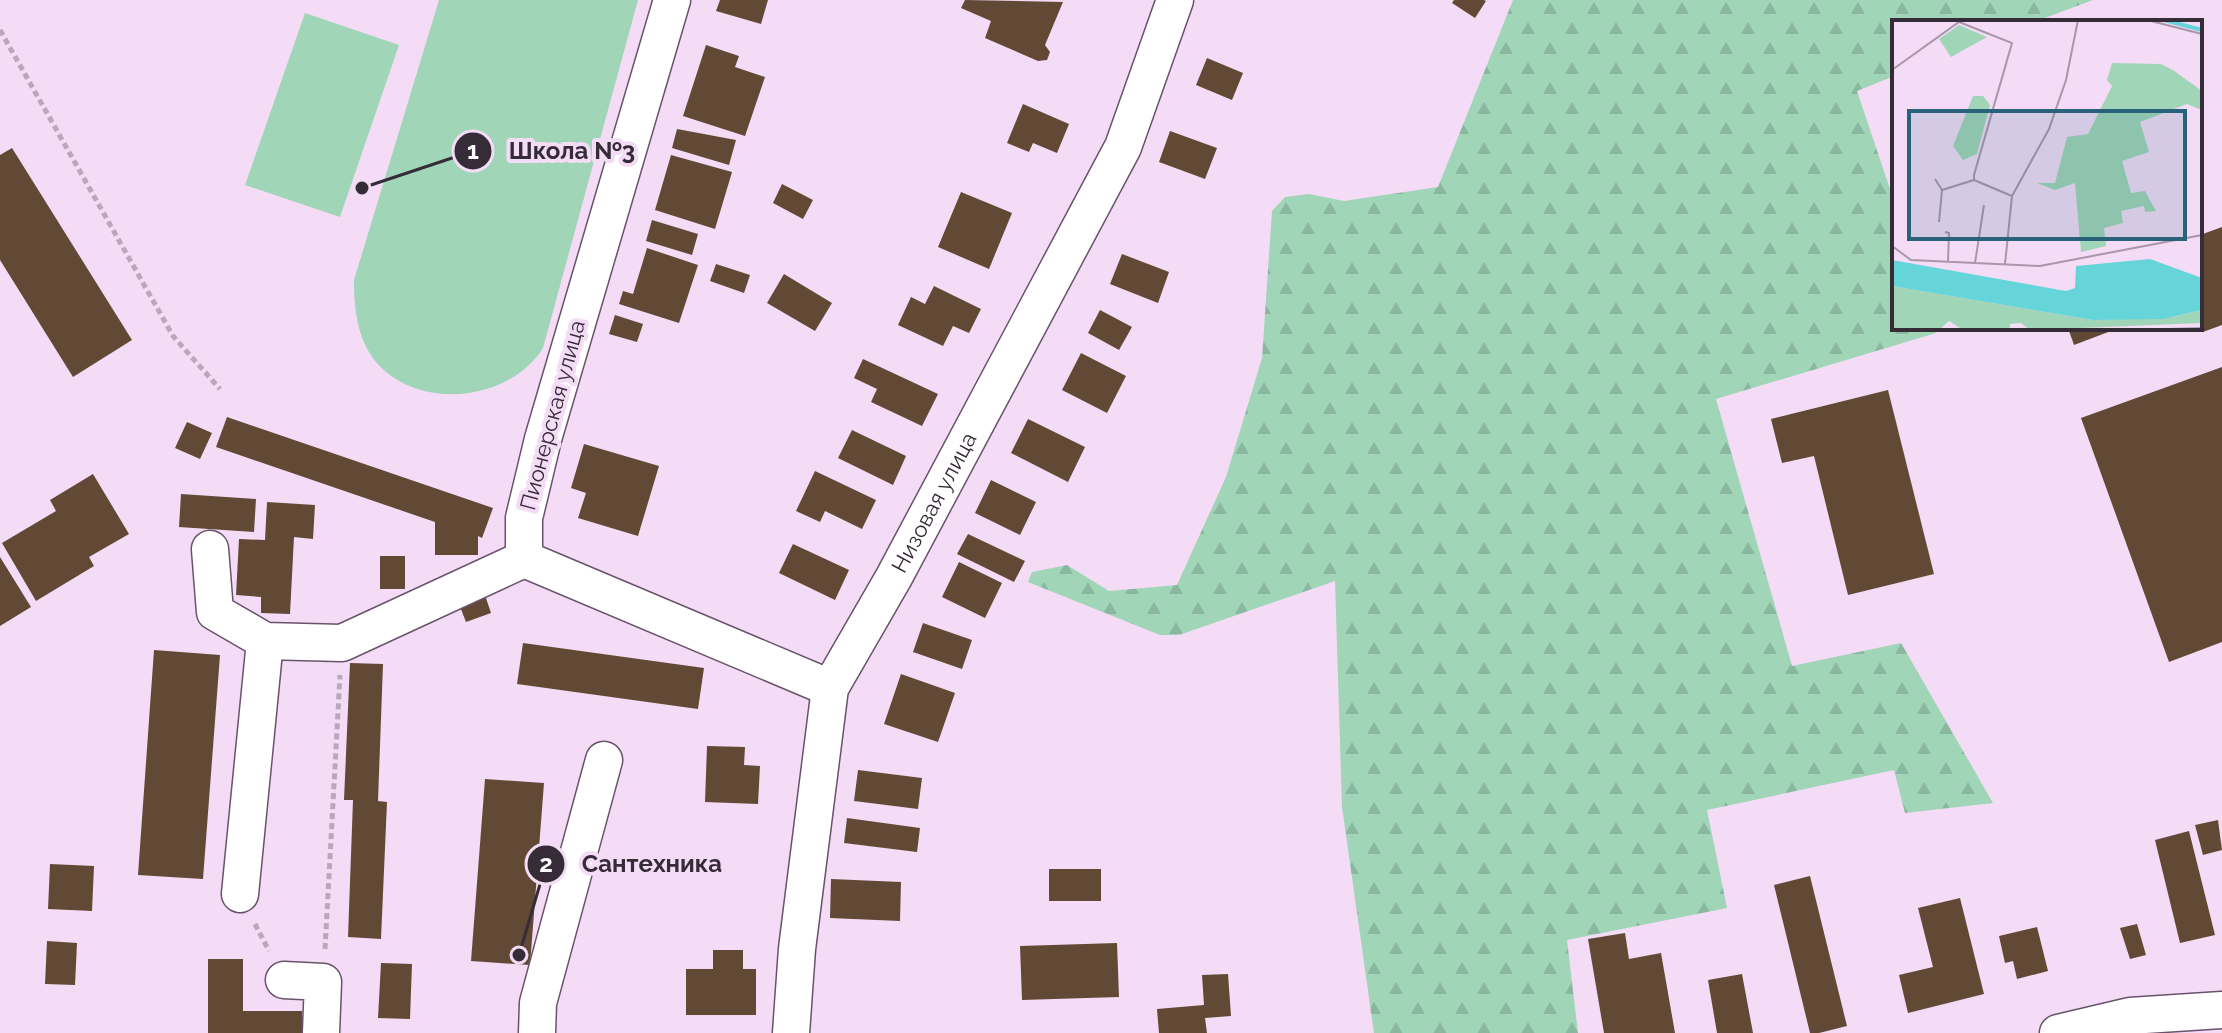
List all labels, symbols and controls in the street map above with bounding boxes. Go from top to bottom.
inset map [1892,20,2202,330]
callout: Школа №3 [453,127,651,175]
text: 1 [467,136,479,165]
text: Школа №3 [509,136,635,165]
street label: Пионерская улица [514,317,590,513]
street label: Низовая улица [886,428,982,577]
callout: Сантехника [526,840,738,888]
text: 2 [539,849,553,878]
text: Сантехника [582,849,722,878]

